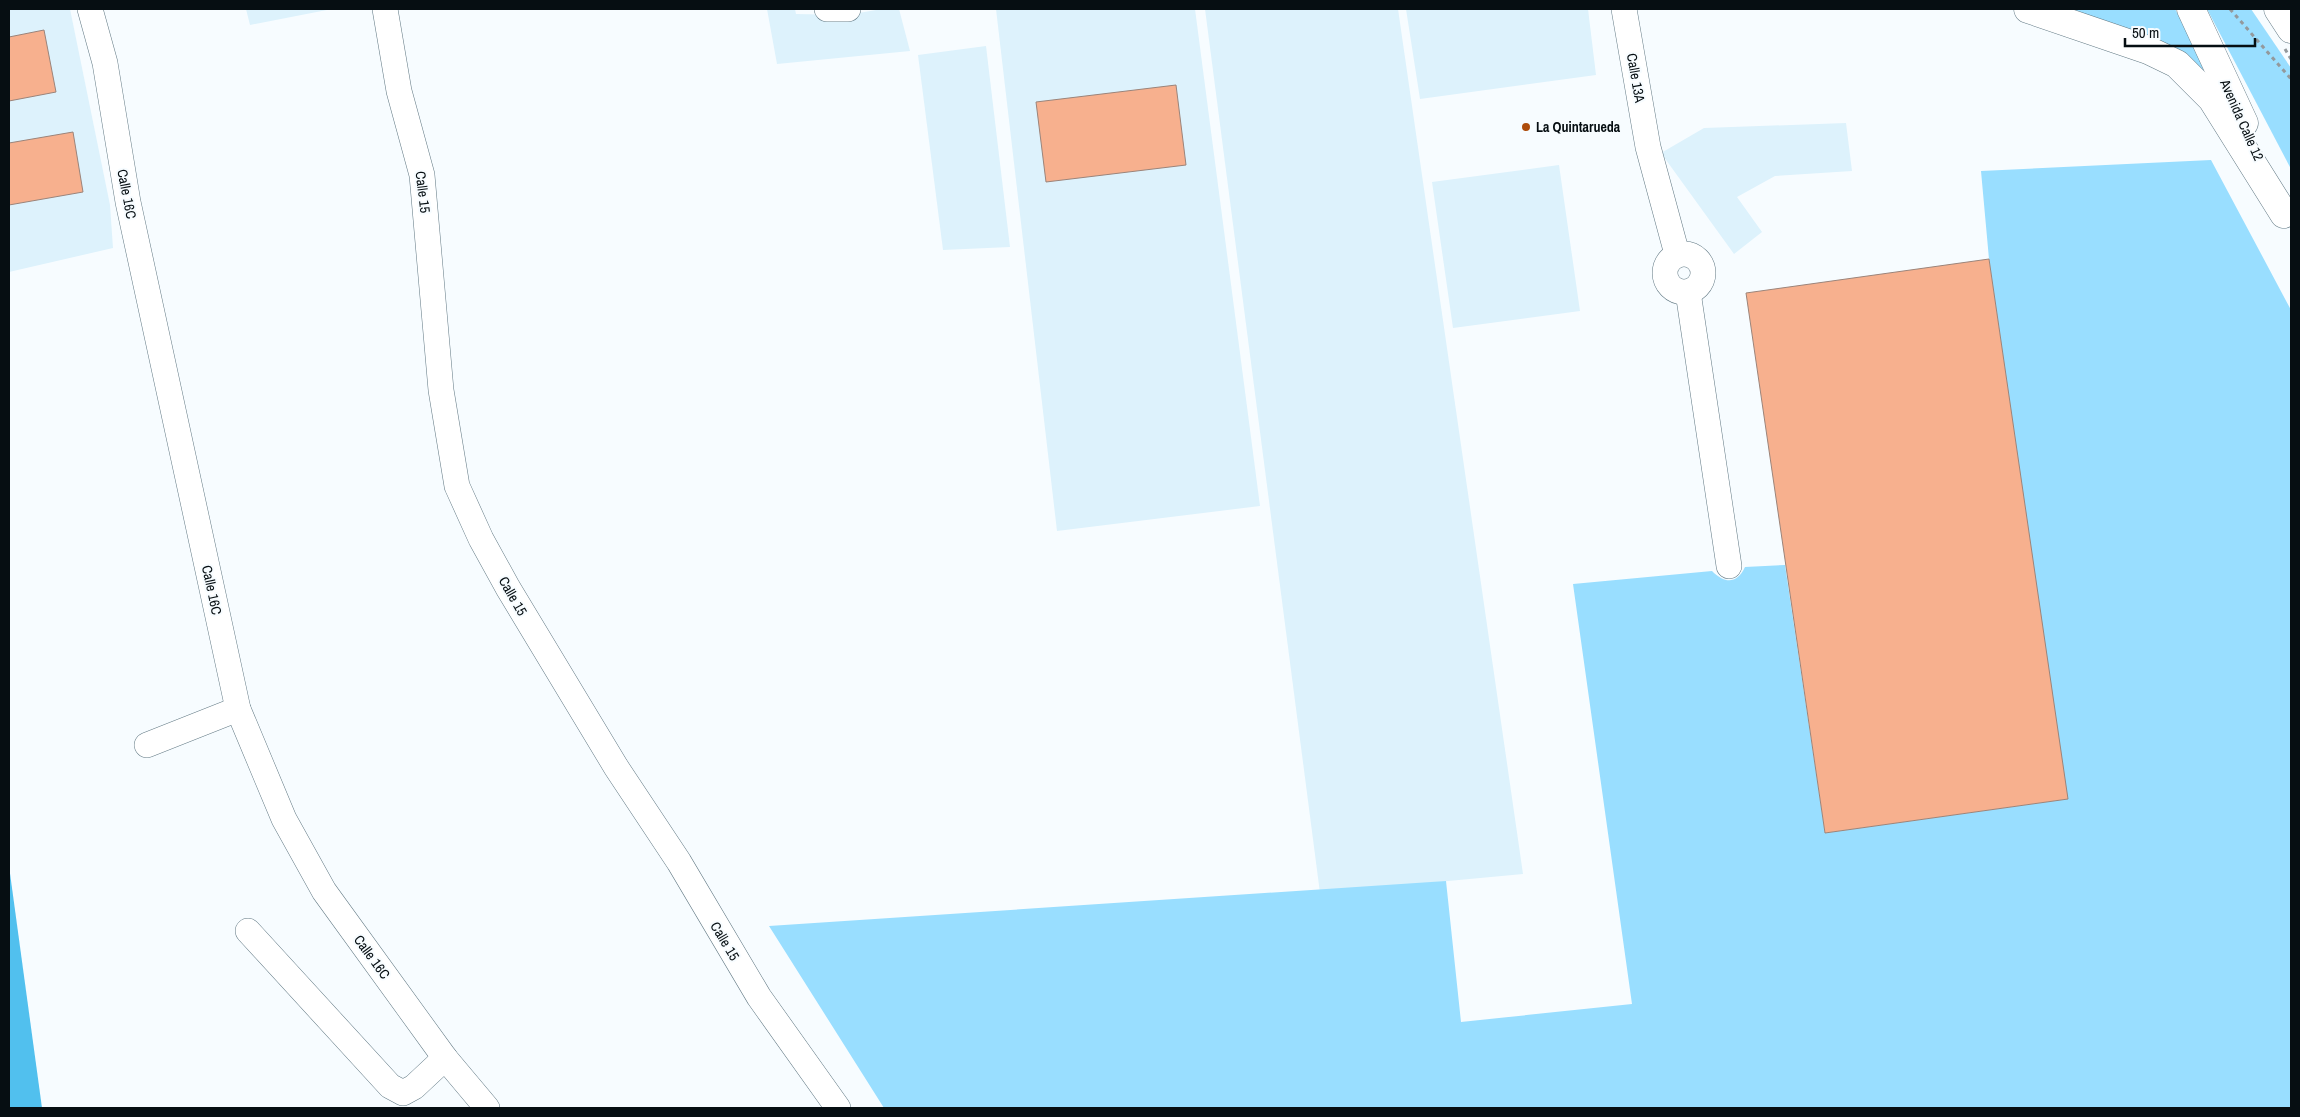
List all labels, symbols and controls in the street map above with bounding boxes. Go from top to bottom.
scale bar [2125,15,2255,47]
text: 50 m [2132,22,2159,43]
street label: Calle 13A [1623,52,1649,104]
street label: Avenida Calle 12 [2216,76,2268,164]
place label: La Quintarueda [1536,118,1621,136]
marker: La Quintarueda [1520,121,1532,133]
street label: Calle 16C [113,168,141,220]
street label: Calle 15 [412,170,434,214]
street label: Calle 16C [198,563,226,617]
street label: Calle 15 [495,573,531,619]
street label: Calle 15 [706,918,744,964]
street label: Calle 16C [350,931,394,983]

